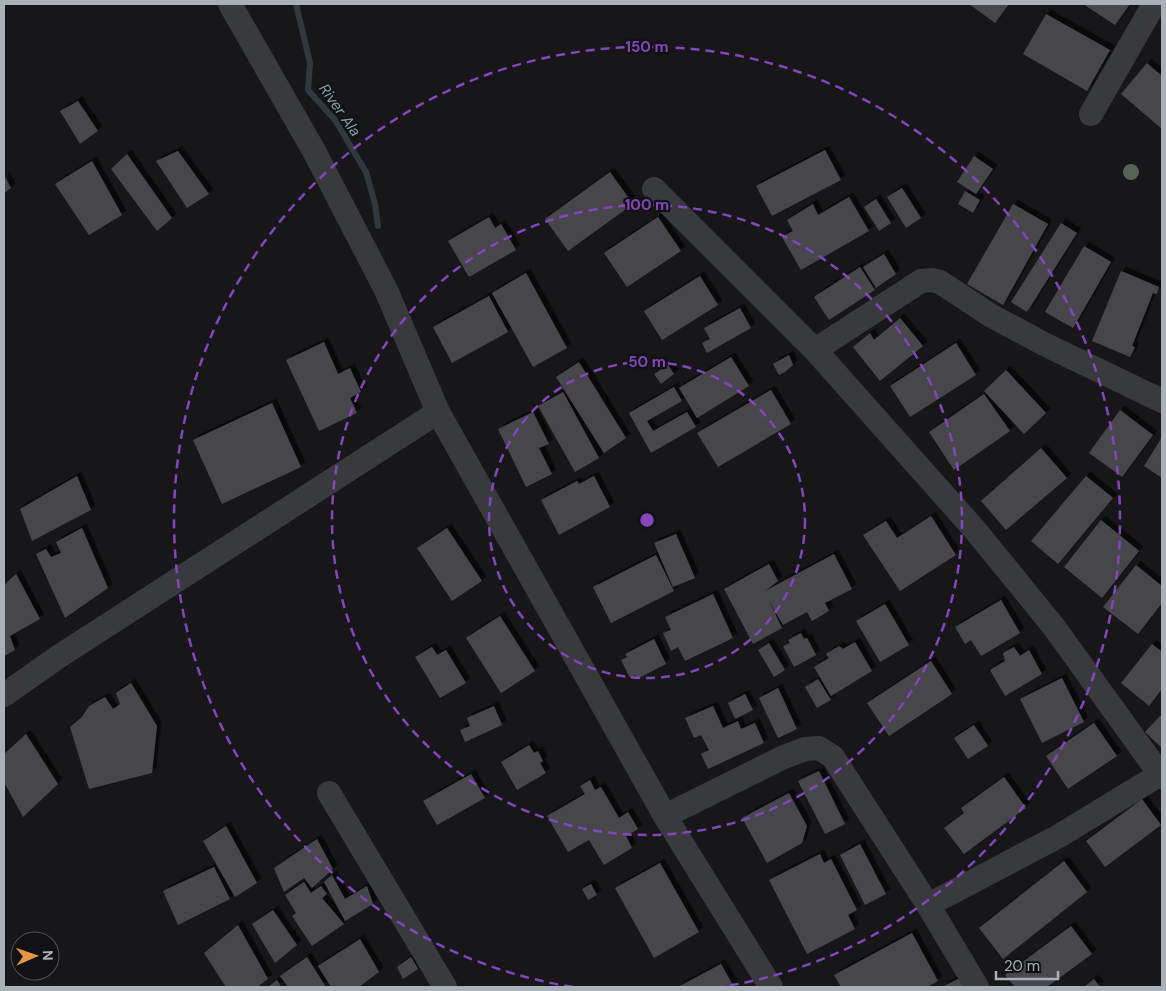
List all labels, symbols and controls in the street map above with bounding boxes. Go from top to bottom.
text: 150 m [626,37,669,57]
water label: River Ala [315,80,365,140]
text: 100 m [625,195,669,215]
text: 50 m [628,352,666,372]
centre of rings [638,511,656,529]
north arrow [10,931,60,981]
scale bar [996,948,1058,980]
text: N [39,950,57,961]
text: 20 m [1004,956,1040,976]

